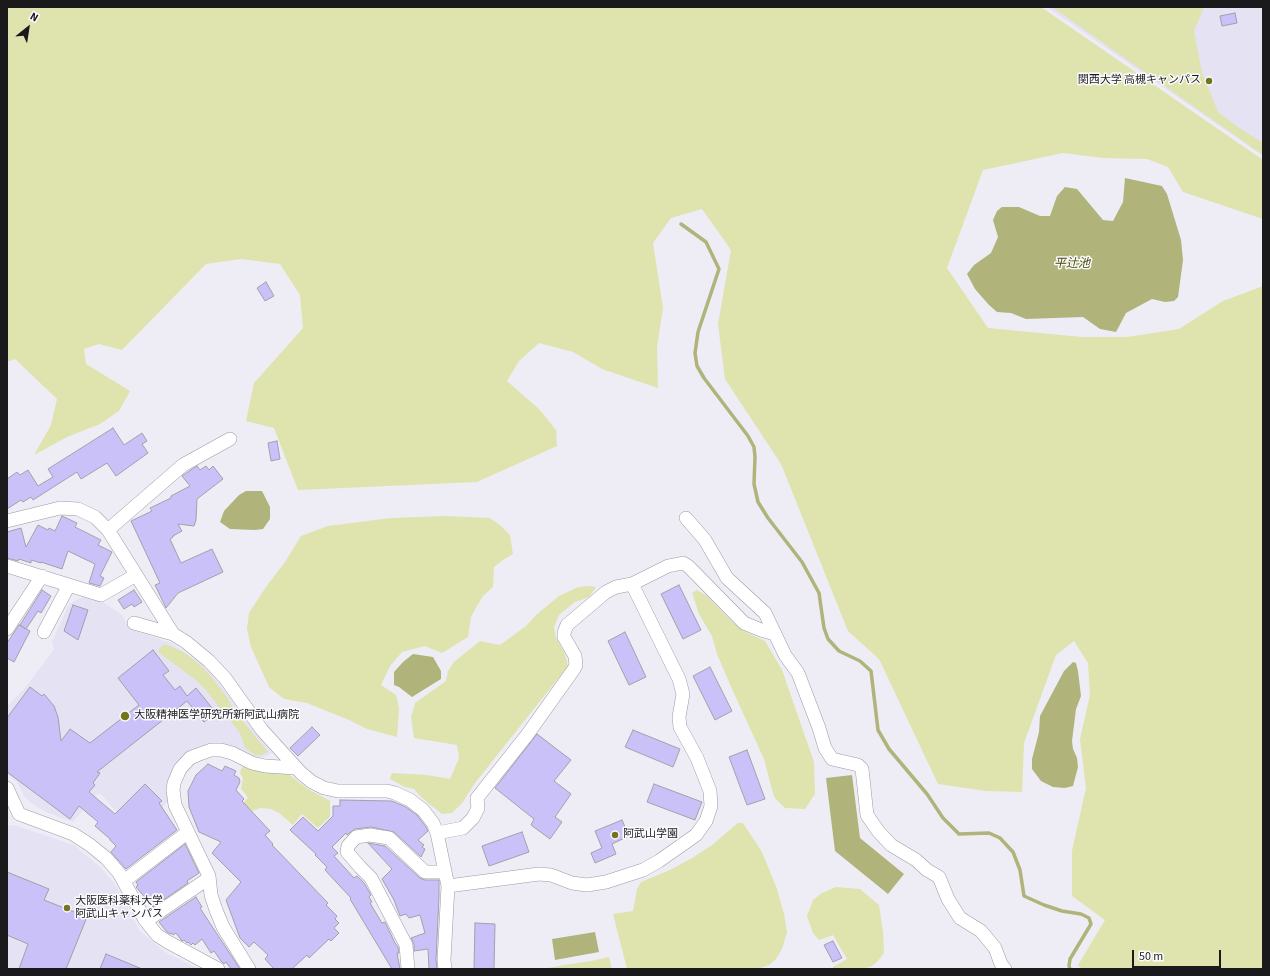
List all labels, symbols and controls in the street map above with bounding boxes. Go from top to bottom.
north arrow [8,8,48,48]
text: N [27,9,41,25]
place label: 関西大学 高槻キャンパス [1078,74,1201,88]
marker: 関西大学 高槻キャンパス [1204,76,1214,86]
water label: 平辻池 [1054,257,1090,271]
place label: 大阪精神医学研究所新阿武山病院 [134,709,299,723]
marker: 大阪精神医学研究所新阿武山病院 [119,710,131,722]
place label: 阿武山学園 [623,828,678,842]
marker: 阿武山学園 [610,830,620,840]
place label: 大阪医科薬科大学 阿武山キャンパス [75,895,163,921]
marker: 大阪医科薬科大学 阿武山キャンパス [62,903,72,913]
scale bar [1134,942,1223,968]
text: 50 m [1139,948,1163,965]

